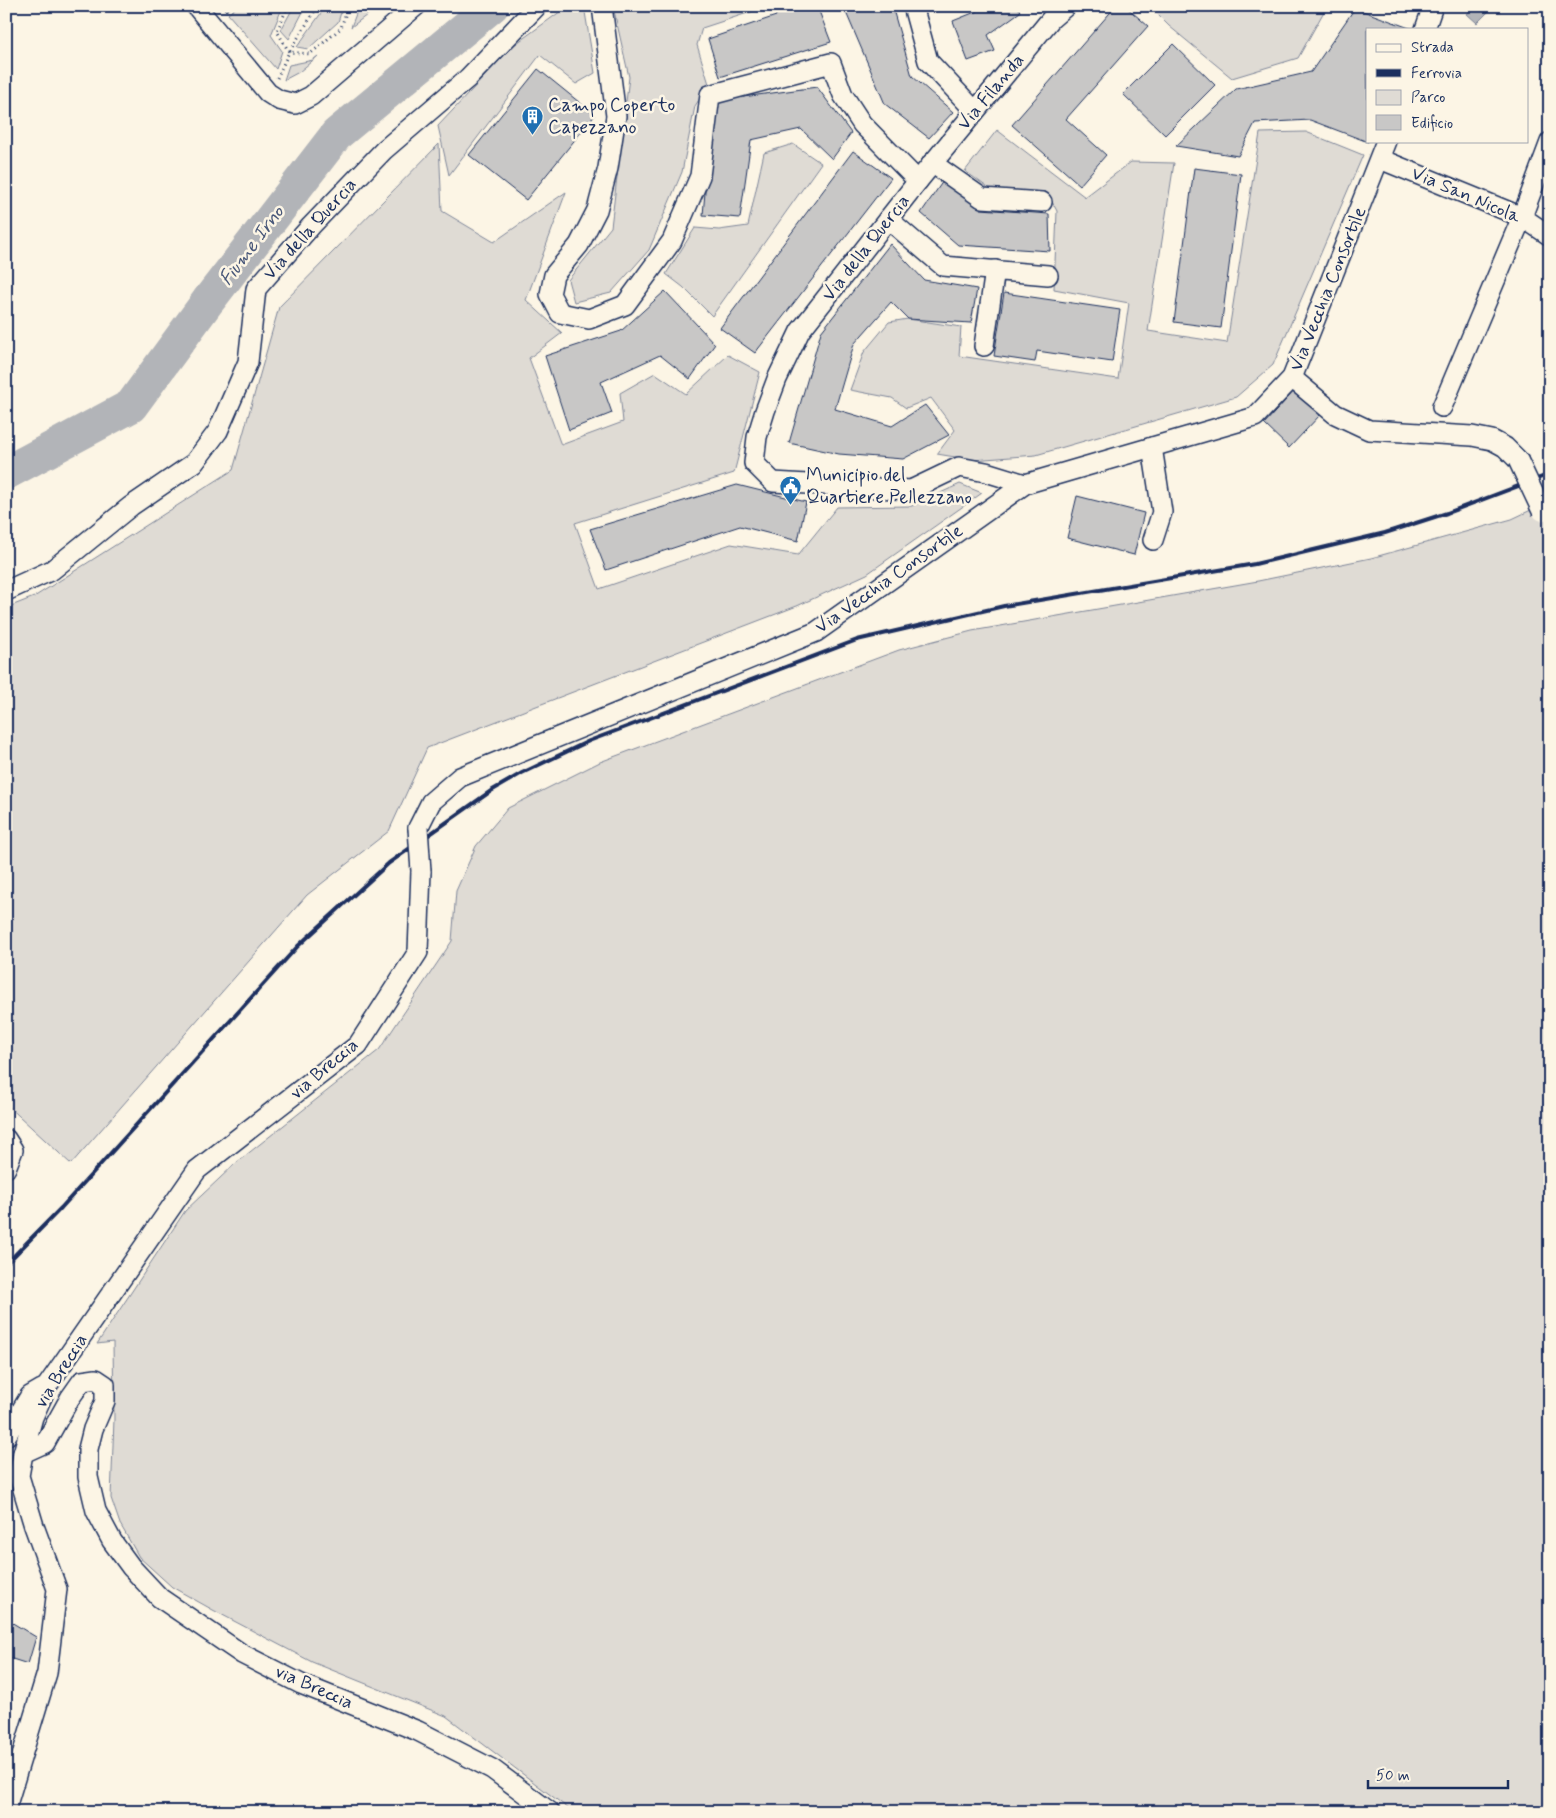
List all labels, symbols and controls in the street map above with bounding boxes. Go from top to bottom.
legend [1366,28,1528,142]
text: Strada [1411,38,1454,58]
street label: Via Filanda [952,48,1030,136]
text: Ferrovia [1411,64,1462,84]
text: Parco [1411,88,1445,108]
place label: Campo Coperto Capezzano [548,93,675,140]
building icon: Campo Coperto Capezzano [520,104,544,135]
text: Edificio [1411,114,1453,134]
street label: Via San Nicola [1408,161,1525,229]
street label: Via della Quercia [257,173,363,285]
street label: Via della Quercia [816,189,916,307]
water label: Fiume Irno [213,200,291,291]
street label: Via Vecchia Consortile [1284,203,1372,375]
place label: Municipio del Quartiere Pellezzano [806,463,972,510]
public building icon: Municipio del Quartiere Pellezzano [778,474,802,505]
street label: Via Vecchia Consortile [810,518,968,640]
street label: via Breccia [284,1033,364,1105]
street label: via Breccia [28,1329,94,1413]
street label: via Breccia [271,1659,357,1715]
scale bar [1368,1758,1508,1790]
text: 50 m [1376,1766,1410,1786]

